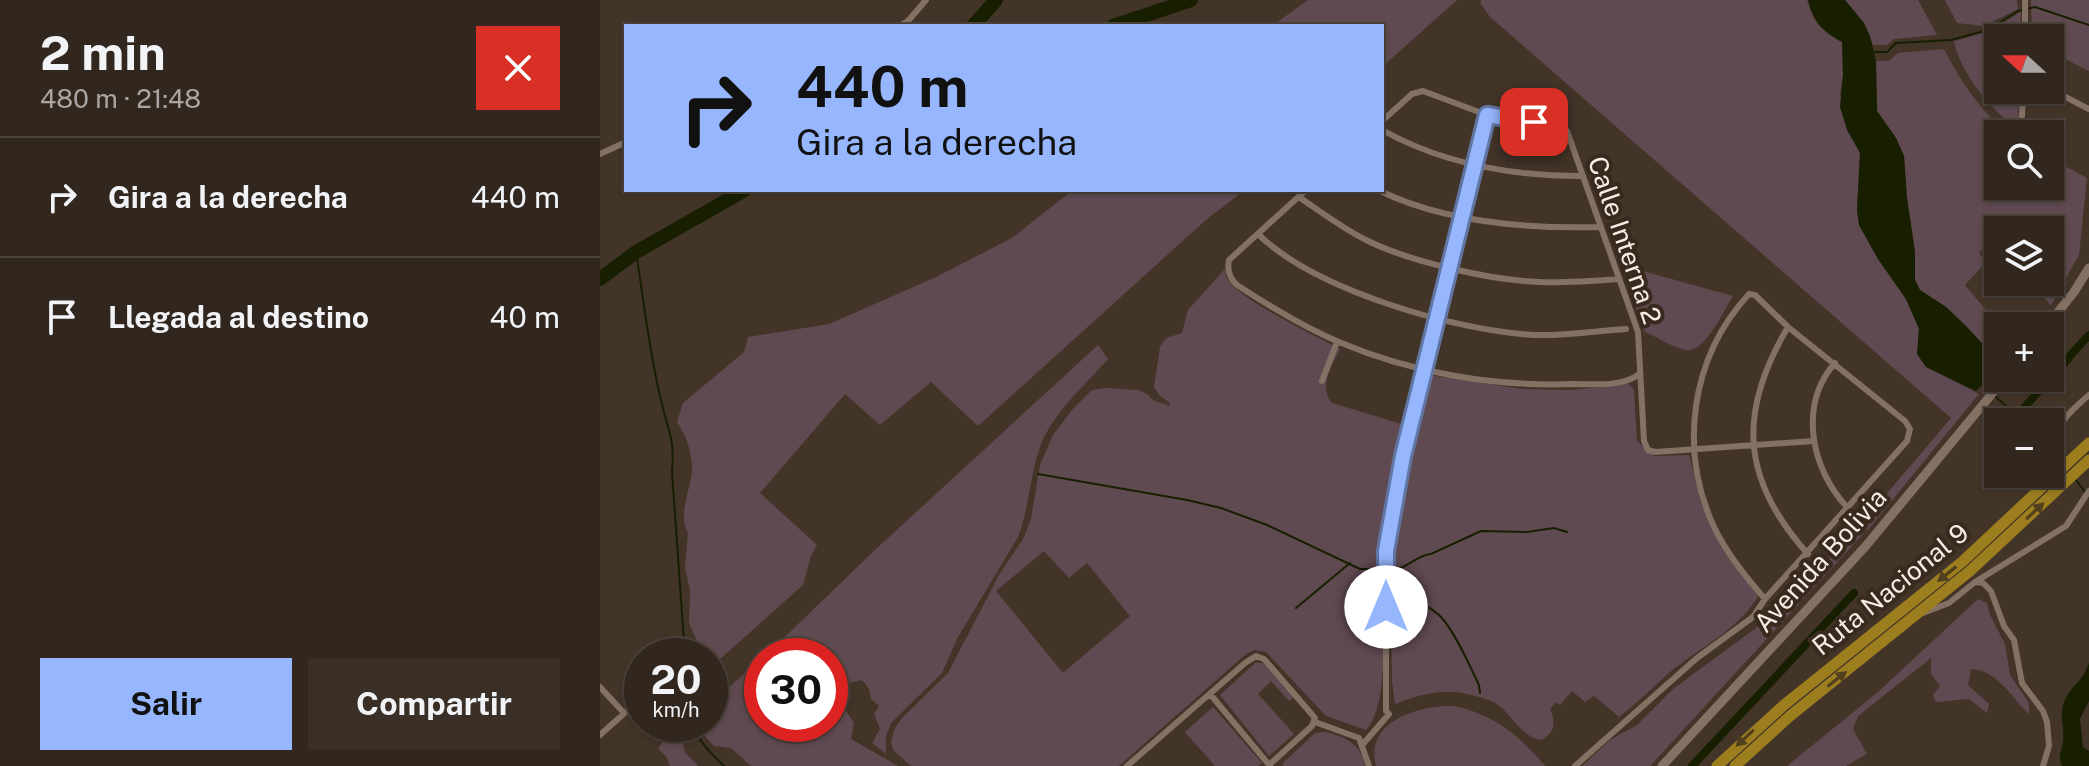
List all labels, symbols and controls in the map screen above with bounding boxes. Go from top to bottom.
text: 2 min [40,24,166,81]
north arrow [1984,24,2064,104]
map controls [1984,24,2064,488]
button: close [476,26,560,110]
text: 440 m [796,54,968,120]
icon: right [664,56,768,160]
text: 480 m · 21:48 [40,83,201,114]
pin [1500,88,1568,156]
icon: arrive [1512,100,1556,144]
button: search [1984,120,2064,200]
text: Gira a la derecha [796,121,1077,163]
street label: Calle Interna 2 [1582,152,1668,328]
icon: right [40,175,84,219]
text: Gira a la derecha [108,179,348,215]
text: 440 m [471,179,560,215]
button: layers [1984,216,2064,296]
icon: arrive [40,295,84,339]
text: Llegada al destino [108,299,369,335]
text: 40 m [490,299,560,335]
button: + [1984,312,2064,392]
button: − [1984,408,2064,488]
street label: Avenida Bolivia [1747,482,1893,638]
one-way arrow [2025,502,2044,520]
street label: Ruta Nacional 9 [1806,517,1974,661]
position arrow [1344,565,1428,649]
one-way arrow [1937,566,1957,582]
speed limit sign: 30 [744,638,848,742]
text: 20 [650,656,702,703]
button: Salir [40,658,292,750]
button: Compartir [308,658,560,750]
one-way arrow [1827,672,1847,688]
text: km/h [652,698,700,722]
one-way arrow [1736,729,1755,747]

